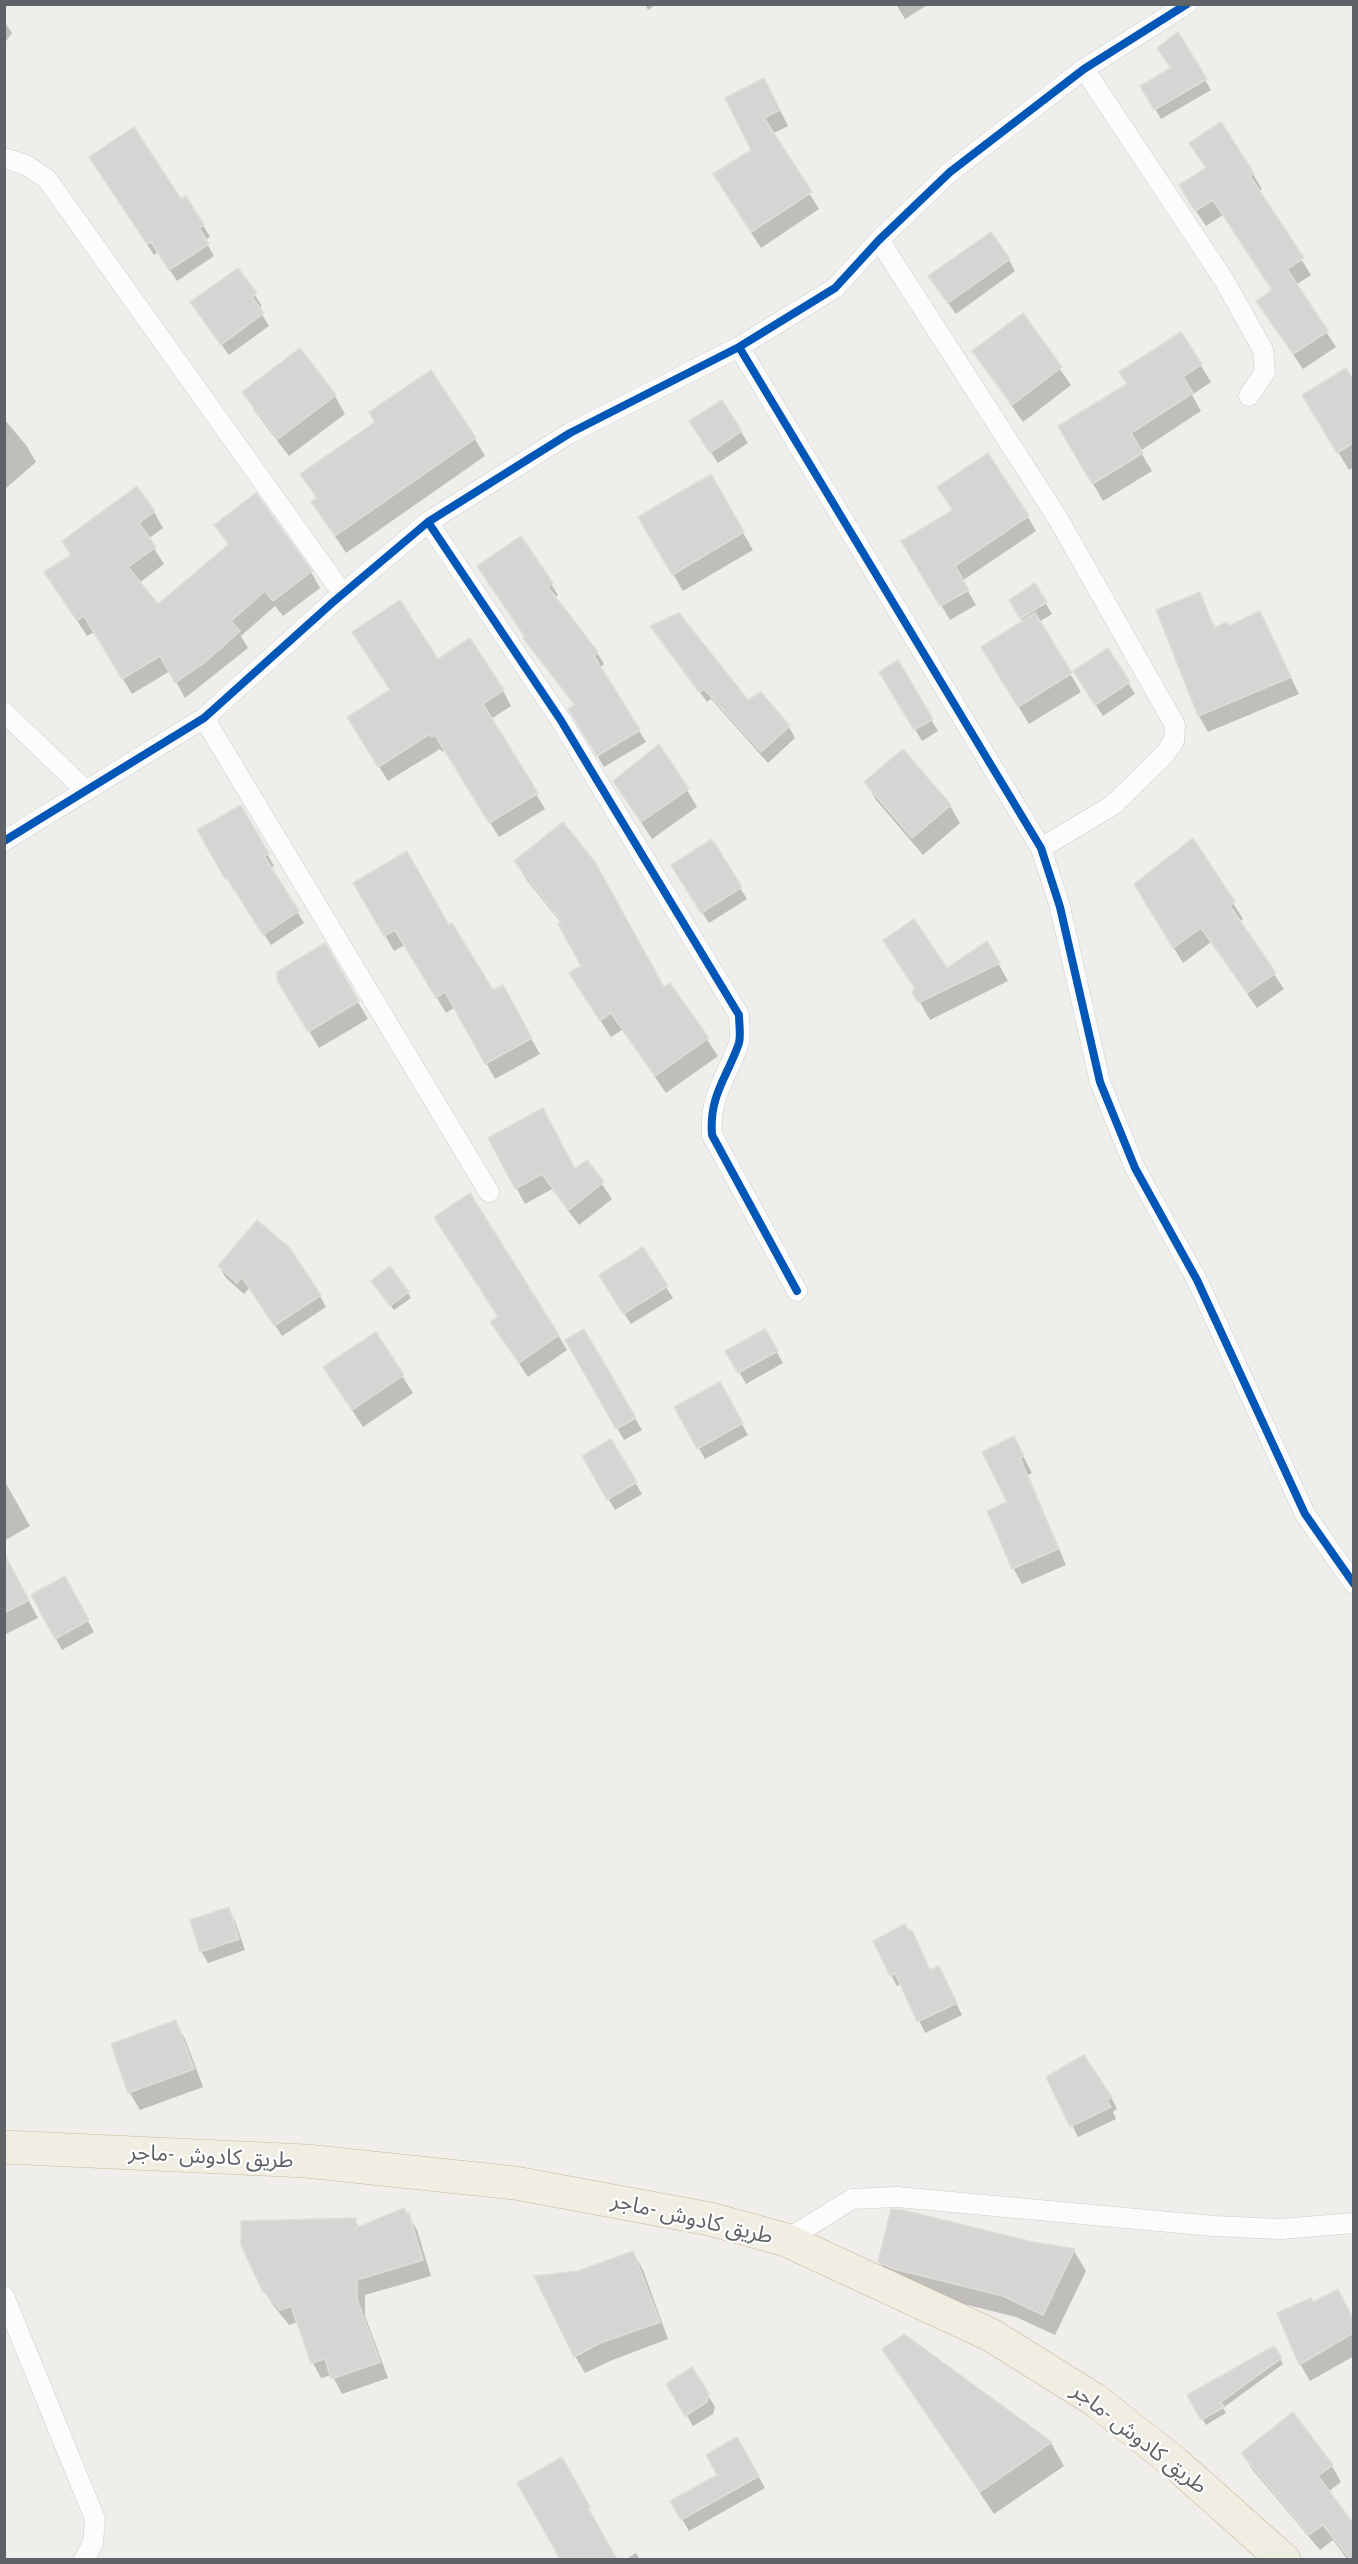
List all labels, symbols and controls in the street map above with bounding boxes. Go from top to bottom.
street label: طريق كادوش -ماجر [128,2139,294,2175]
street label: طريق كادوش -ماجر [609,2188,775,2250]
street label: طريق كادوش -ماجر [1066,2378,1212,2500]

